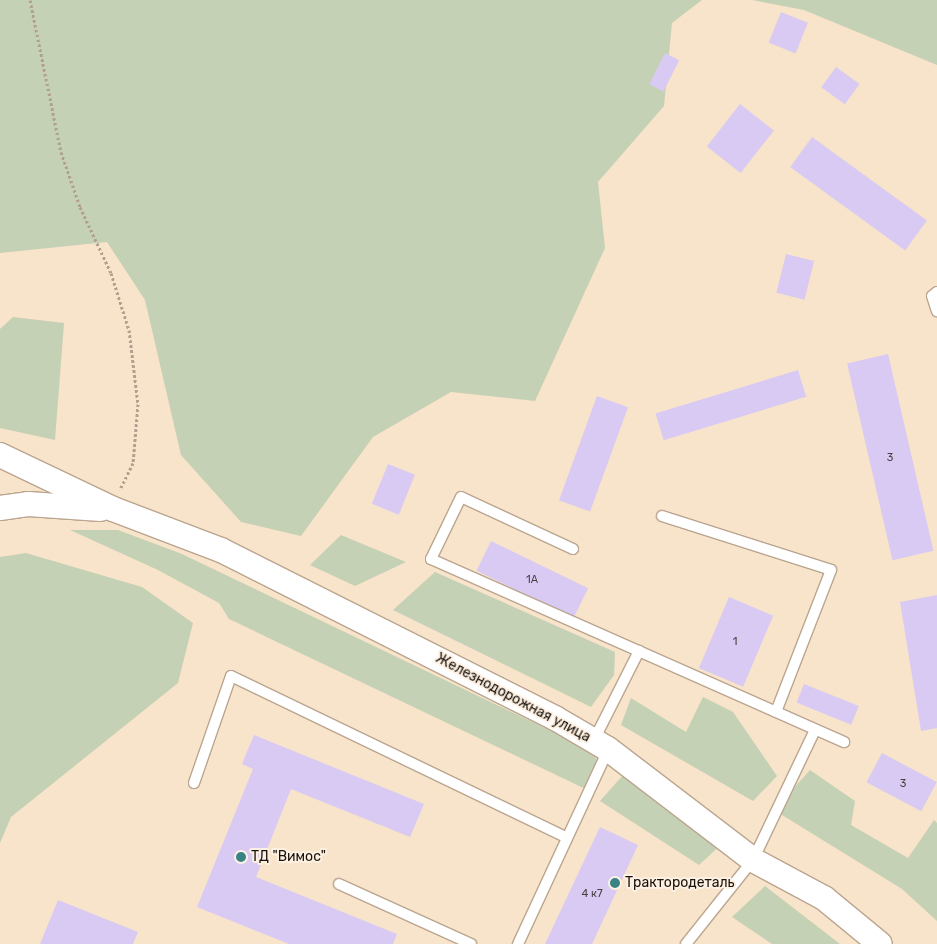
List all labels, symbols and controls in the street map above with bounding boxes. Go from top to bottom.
house number: 3 [887,451,893,465]
house number: 1А [526,573,538,587]
house number: 1 [733,635,737,649]
street label: Железнодорожная улица [433,650,593,746]
house number: 3 [900,777,906,791]
place label: ТД "Вимос" [251,849,326,865]
marker: ТД "Вимос" [235,851,247,863]
place label: Трактородеталь [625,875,735,891]
marker: Трактородеталь [609,877,621,889]
house number: 4 к7 [581,887,603,901]

